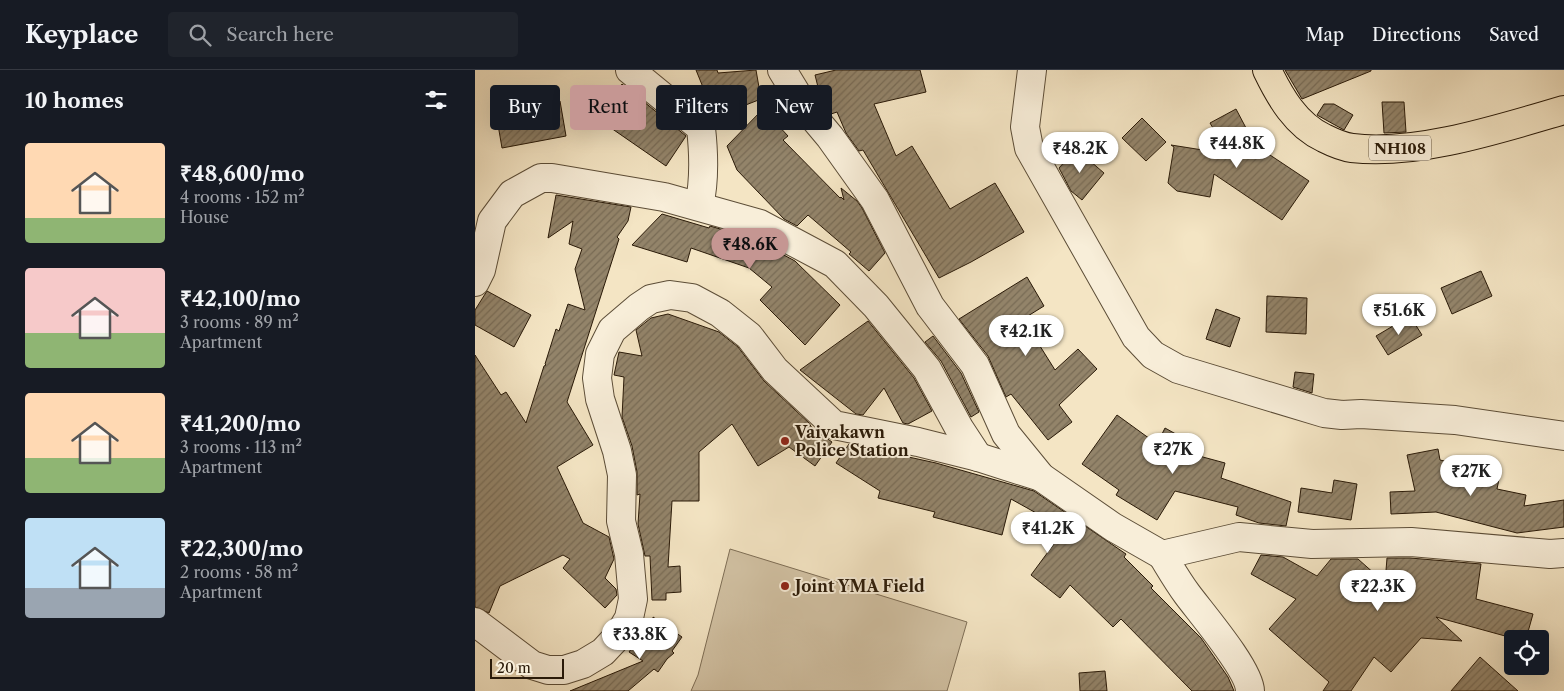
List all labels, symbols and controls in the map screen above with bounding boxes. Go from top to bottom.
search box [168,12,518,57]
text: Keyplace [25,20,138,49]
icon: search [186,21,214,49]
text: Search here [226,23,334,46]
text: Map [1305,24,1344,46]
text: Directions [1372,24,1461,46]
text: Saved [1489,24,1539,46]
chip: Buy [490,85,560,130]
chip: Rent [570,85,646,130]
chip: Filters [656,85,747,130]
chip: New [757,85,832,130]
icon: filters [422,86,450,114]
text: 10 homes [25,88,124,113]
pin: ₹44.8K [1196,126,1278,169]
pin: ₹48.2K [1039,132,1121,174]
text: ₹44.8K [1209,133,1265,153]
road number: NH108 [1369,136,1431,160]
text: ₹48.2K [1052,138,1108,158]
text: ₹48,600/mo [180,161,304,186]
icon: home [65,163,125,223]
text: 4 rooms · 152 m² [180,187,305,207]
text: House [180,207,229,227]
pin: ₹48.6K [709,228,791,270]
text: ₹48.6K [722,234,778,254]
text: ₹42,100/mo [180,286,300,311]
icon: home [65,288,125,348]
pin: ₹51.6K [1358,294,1440,336]
text: ₹51.6K [1373,300,1425,320]
text: 3 rooms · 89 m² [180,312,299,332]
pin: ₹42.1K [985,314,1067,357]
text: ₹42.1K [1000,321,1052,341]
text: Apartment [180,332,262,352]
text: ₹41,200/mo [180,411,301,436]
icon: home [65,413,125,473]
place label: Vaivakawn Police Station [794,422,909,460]
pin: ₹27K [1143,432,1203,475]
marker: Vaivakawn Police Station [779,435,791,447]
text: 3 rooms · 113 m² [180,437,302,457]
text: ₹27K [1153,439,1193,459]
pin: ₹27K [1441,454,1501,497]
text: Apartment [180,457,262,477]
text: ₹27K [1451,461,1491,481]
pin: ₹41.2K [1007,512,1089,554]
text: ₹41.2K [1022,518,1074,538]
text: ₹22,300/mo [180,536,303,561]
icon: home [65,538,125,598]
text: 2 rooms · 58 m² [180,562,298,582]
pin: ₹22.3K [1337,570,1419,612]
place label: Joint YMA Field [792,576,925,596]
text: ₹22.3K [1351,576,1405,596]
marker: Joint YMA Field [779,580,791,592]
text: Apartment [180,582,262,602]
pin: ₹33.8K [599,618,681,660]
text: ₹33.8K [613,624,667,644]
map controls [1504,630,1549,675]
button: locate [1504,630,1549,675]
scale bar [490,656,564,679]
text: 20 m [497,659,531,677]

